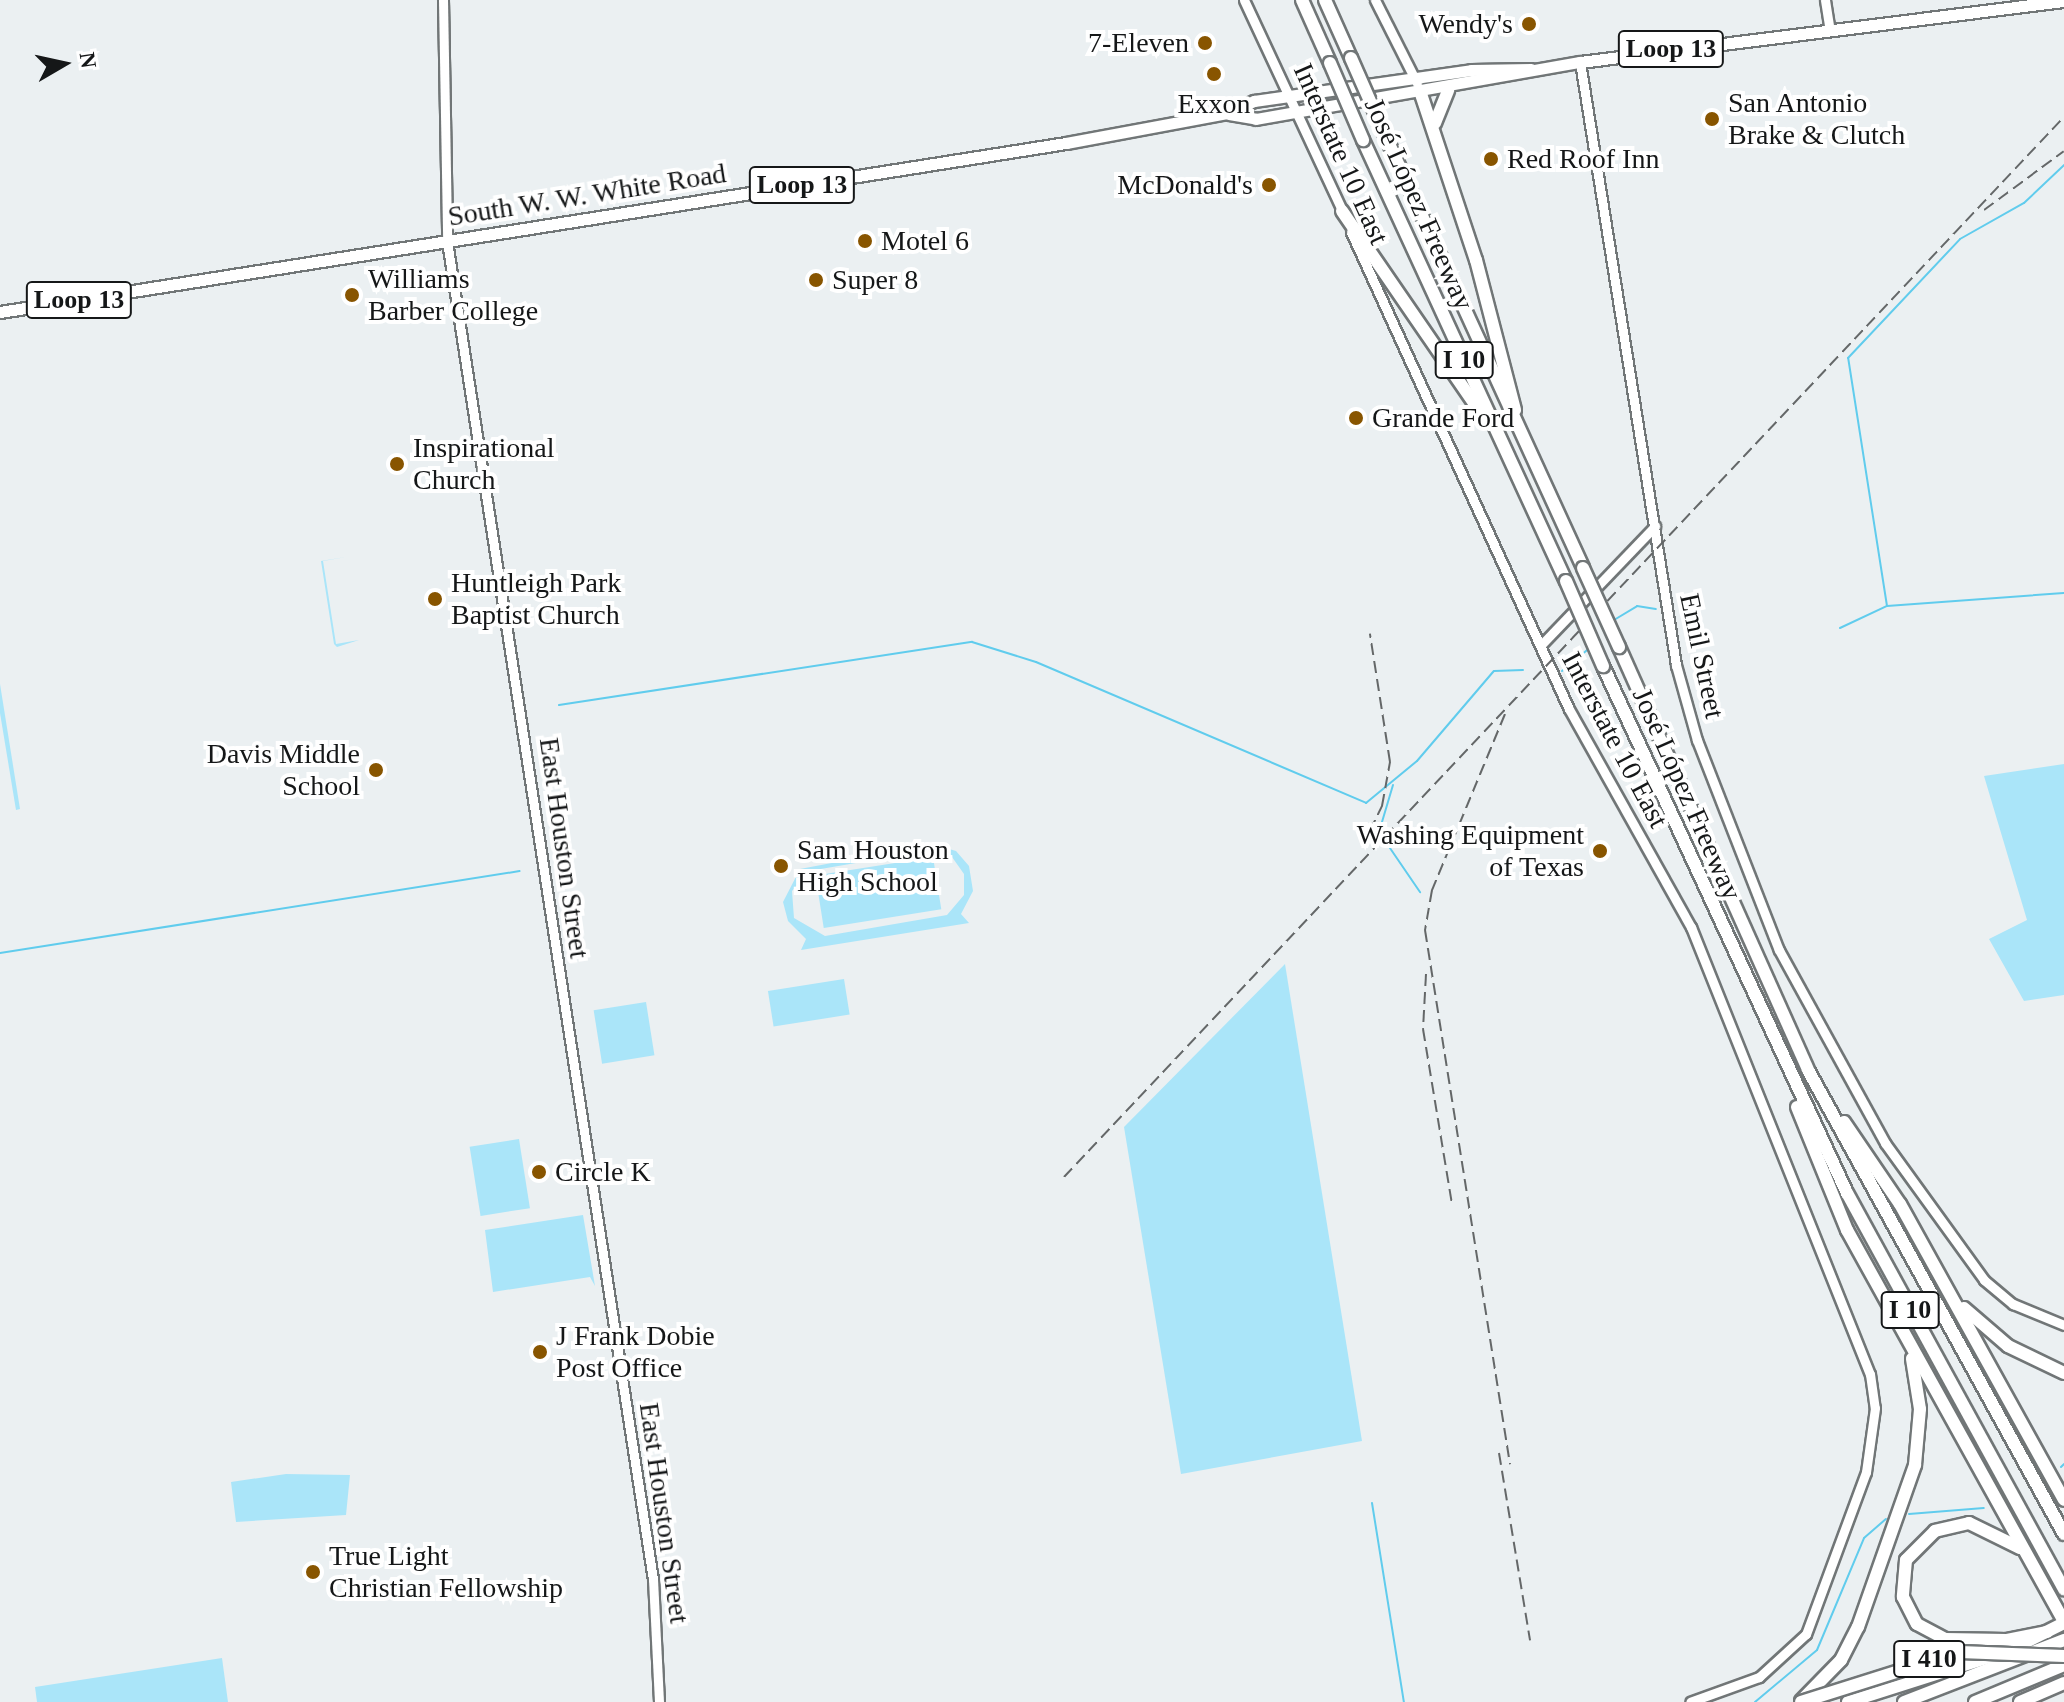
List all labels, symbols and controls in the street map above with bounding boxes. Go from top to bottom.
place label: Wendy's [1418,7,1513,41]
marker: Wendy's [1520,15,1538,33]
north arrow [24,24,104,104]
place label: 7-Eleven [1088,26,1189,60]
road number: Loop 13 [1617,27,1725,71]
marker: 7-Eleven [1196,34,1214,52]
text: N [75,50,102,70]
street label: Interstate 10 East [1286,58,1396,250]
marker: Exxon [1205,65,1223,83]
place label: San Antonio Brake & Clutch [1728,86,1905,152]
place label: Exxon [1177,87,1251,121]
street label: José López Freeway [1357,93,1481,315]
marker: San Antonio Brake & Clutch [1703,110,1721,128]
place label: Red Roof Inn [1507,142,1659,176]
marker: Red Roof Inn [1482,150,1500,168]
street label: South W. W. White Road [445,156,729,234]
road number: Loop 13 [748,163,856,207]
place label: McDonald's [1117,168,1253,202]
marker: McDonald's [1260,176,1278,194]
place label: Motel 6 [881,224,969,258]
marker: Motel 6 [856,232,874,250]
place label: Williams Barber College [368,262,538,328]
place label: Super 8 [832,263,918,297]
marker: Super 8 [807,271,825,289]
road number: Loop 13 [25,278,133,322]
marker: Williams Barber College [343,286,361,304]
road number: I 10 [1434,338,1494,382]
place label: Grande Ford [1372,401,1514,435]
marker: Grande Ford [1347,409,1365,427]
place label: Inspirational Church [413,431,555,497]
marker: Inspirational Church [388,455,406,473]
place label: Huntleigh Park Baptist Church [451,566,621,632]
marker: Huntleigh Park Baptist Church [426,590,444,608]
street label: Emil Street [1672,591,1732,721]
street label: Interstate 10 East [1555,646,1675,834]
street label: José López Freeway [1625,683,1749,905]
street label: East Houston Street [532,736,596,960]
place label: Davis Middle School [207,737,360,803]
marker: Davis Middle School [367,761,385,779]
place label: Washing Equipment of Texas [1357,818,1584,884]
place label: Sam Houston High School [797,833,949,899]
marker: Washing Equipment of Texas [1591,842,1609,860]
marker: Sam Houston High School [772,857,790,875]
place label: Circle K [555,1155,651,1189]
marker: Circle K [530,1163,548,1181]
road number: I 10 [1880,1288,1940,1332]
place label: J Frank Dobie Post Office [556,1319,715,1385]
marker: J Frank Dobie Post Office [531,1343,549,1361]
street label: East Houston Street [632,1401,696,1625]
place label: True Light Christian Fellowship [329,1539,563,1605]
marker: True Light Christian Fellowship [304,1563,322,1581]
road number: I 410 [1893,1637,1965,1681]

